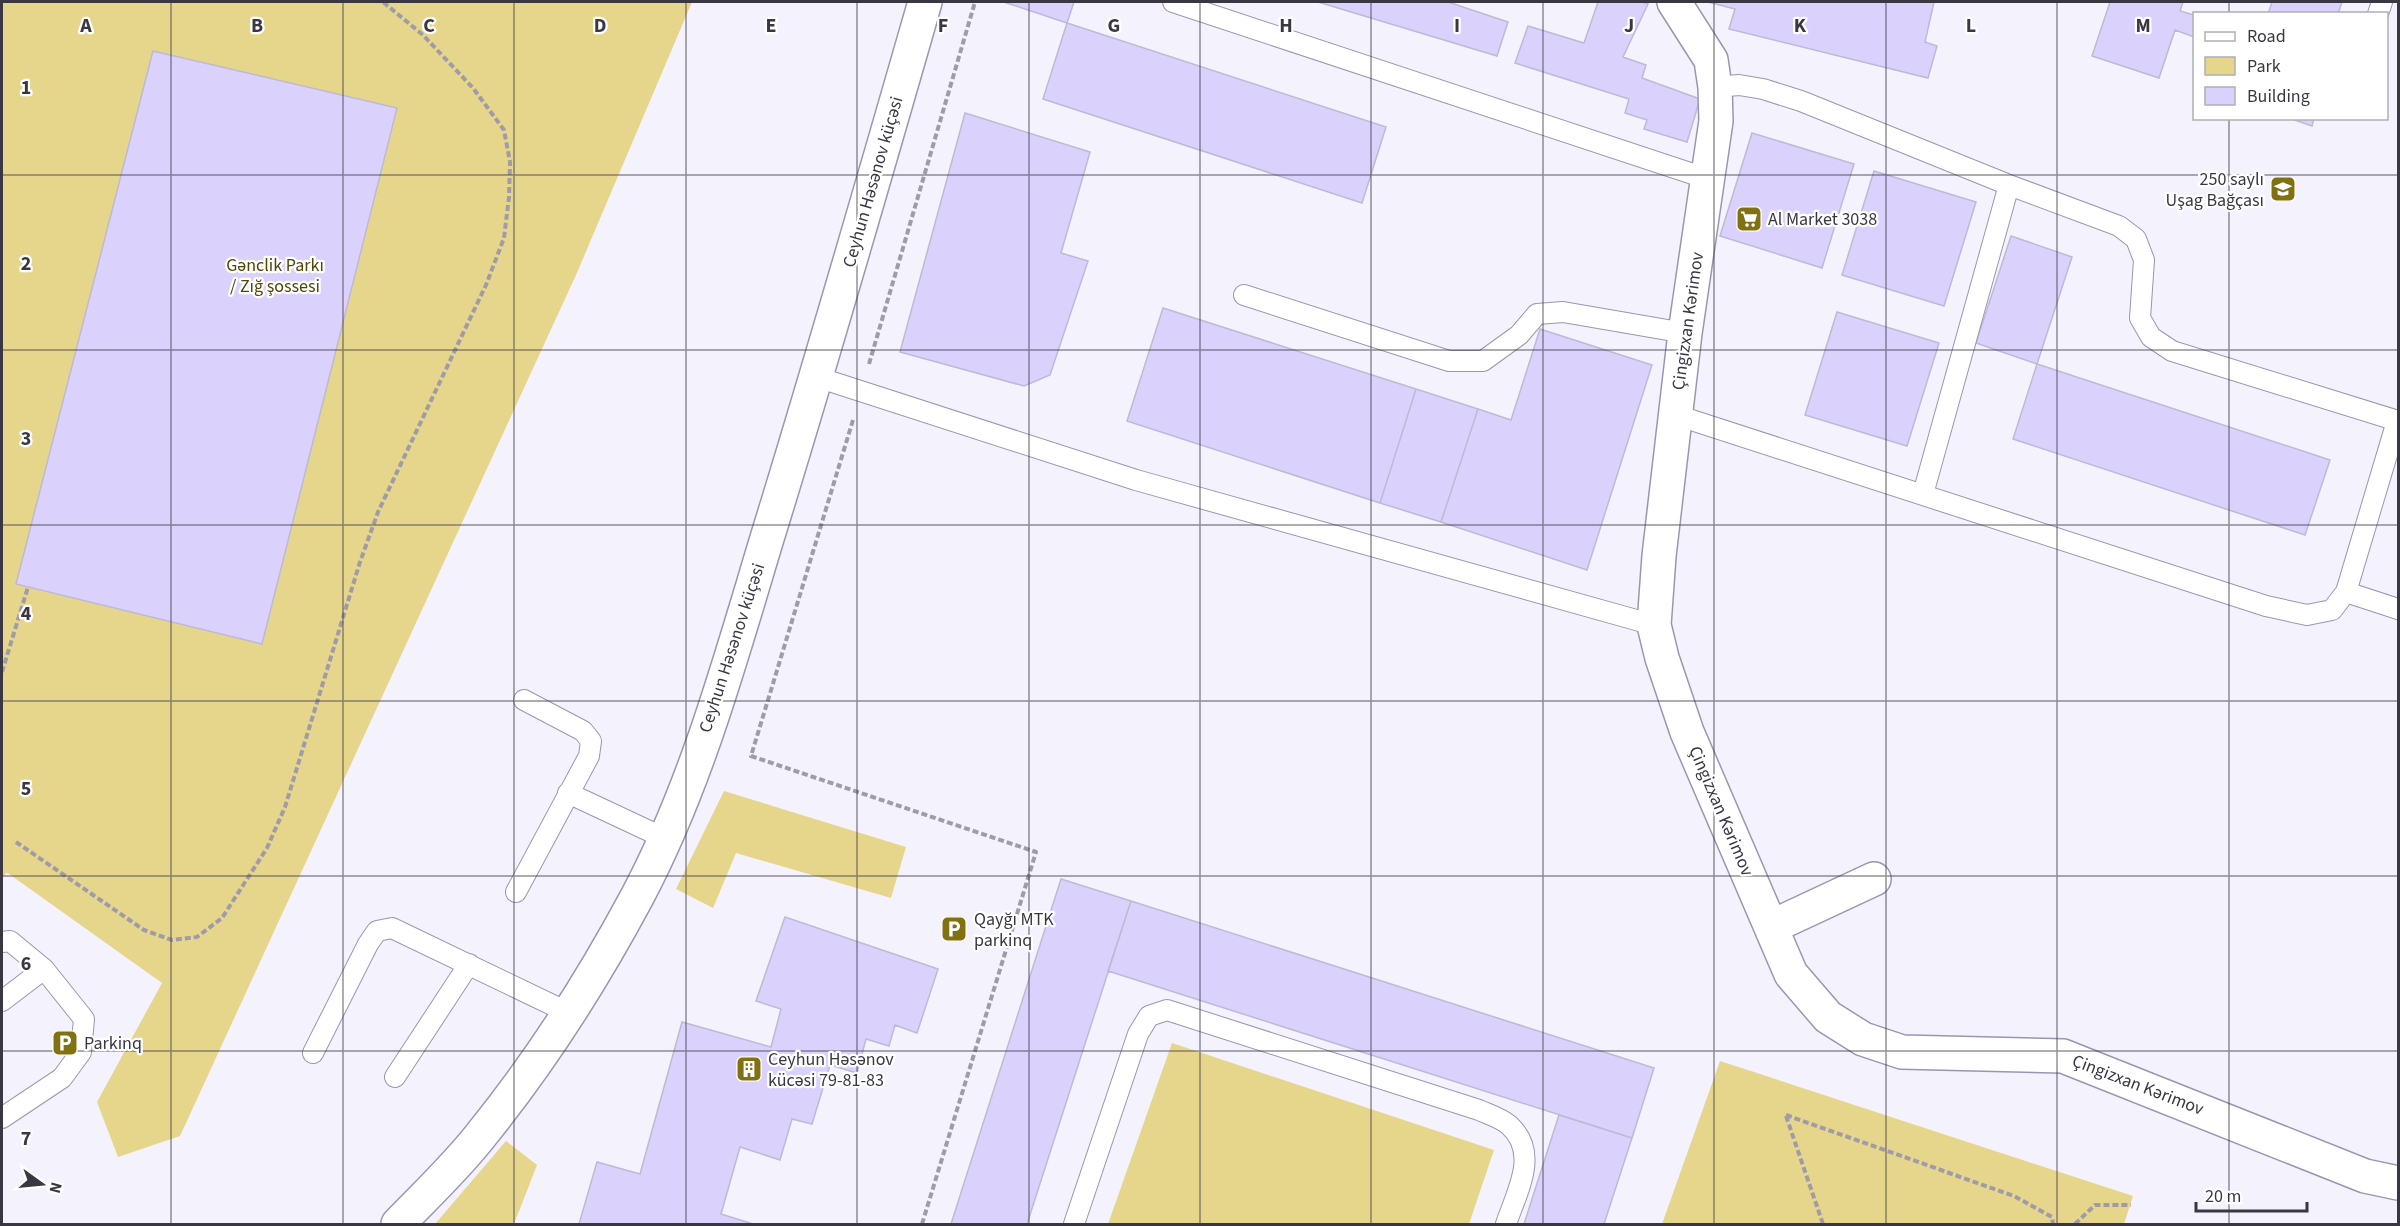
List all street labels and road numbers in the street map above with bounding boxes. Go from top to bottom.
street label: Ceyhun Həsənov küçəsi [837,94,909,270]
street label: Çingizxan Kərimov [1666,250,1710,392]
street label: Ceyhun Həsənov küçəsi [693,560,771,736]
street label: Çingizxan Kərimov [1682,742,1760,880]
street label: Çingizxan Kərimov [2069,1048,2208,1122]

